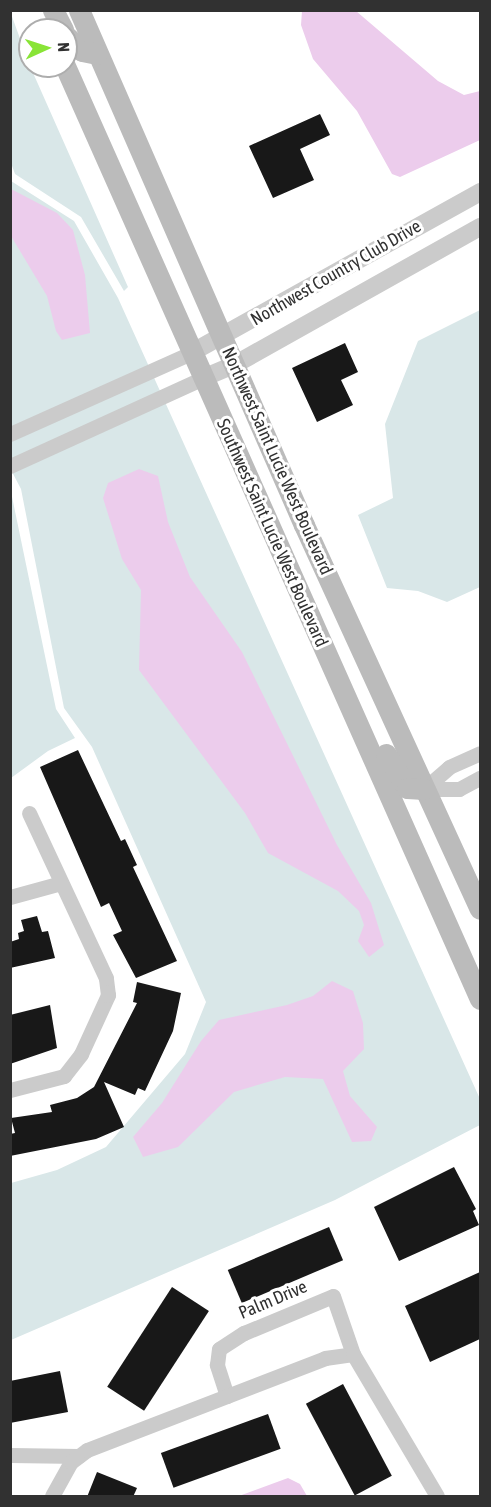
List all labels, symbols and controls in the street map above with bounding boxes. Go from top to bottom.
north arrow [18,18,78,78]
text: N [55,42,73,52]
street label: Northwest Country Club Drive [247,215,425,331]
street label: Northwest Saint Lucie West Boulevard [217,344,337,578]
street label: Southwest Saint Lucie West Boulevard [212,416,332,650]
street label: Palm Drive [236,1276,310,1324]

